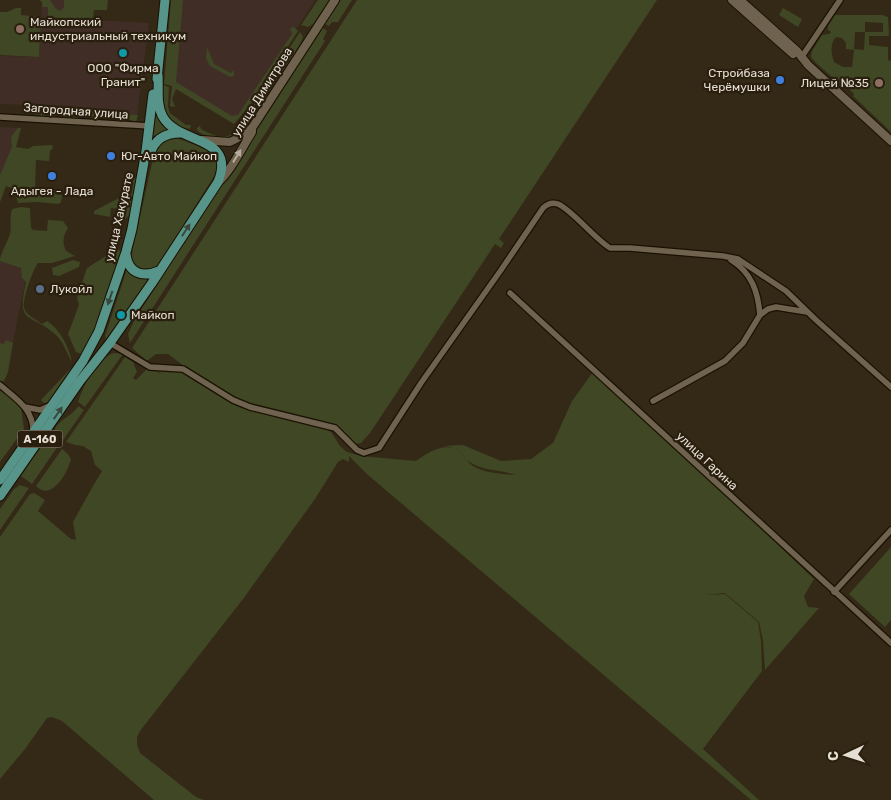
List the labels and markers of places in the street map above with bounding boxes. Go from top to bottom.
place label: Майкопский индустриальный техникум [30,15,186,43]
marker: Майкопский индустриальный техникум [14,23,26,35]
marker: ООО "Фирма Гранит" [117,47,129,59]
place label: ООО "Фирма Гранит" [87,61,159,89]
place label: Стройбаза Черёмушки [704,66,770,94]
marker: Стройбаза Черёмушки [774,74,786,86]
place label: Лицей №35 [801,76,869,90]
marker: Лицей №35 [873,77,885,89]
place label: Юг-Авто Майкоп [121,149,217,163]
marker: Юг-Авто Майкоп [105,150,117,162]
marker: Адыгея - Лада [46,170,58,182]
place label: Адыгея - Лада [11,184,93,198]
place label: Лукойл [50,282,92,296]
marker: Лукойл [34,283,46,295]
place label: Майкоп [131,308,175,322]
marker: Майкоп [115,309,127,321]

